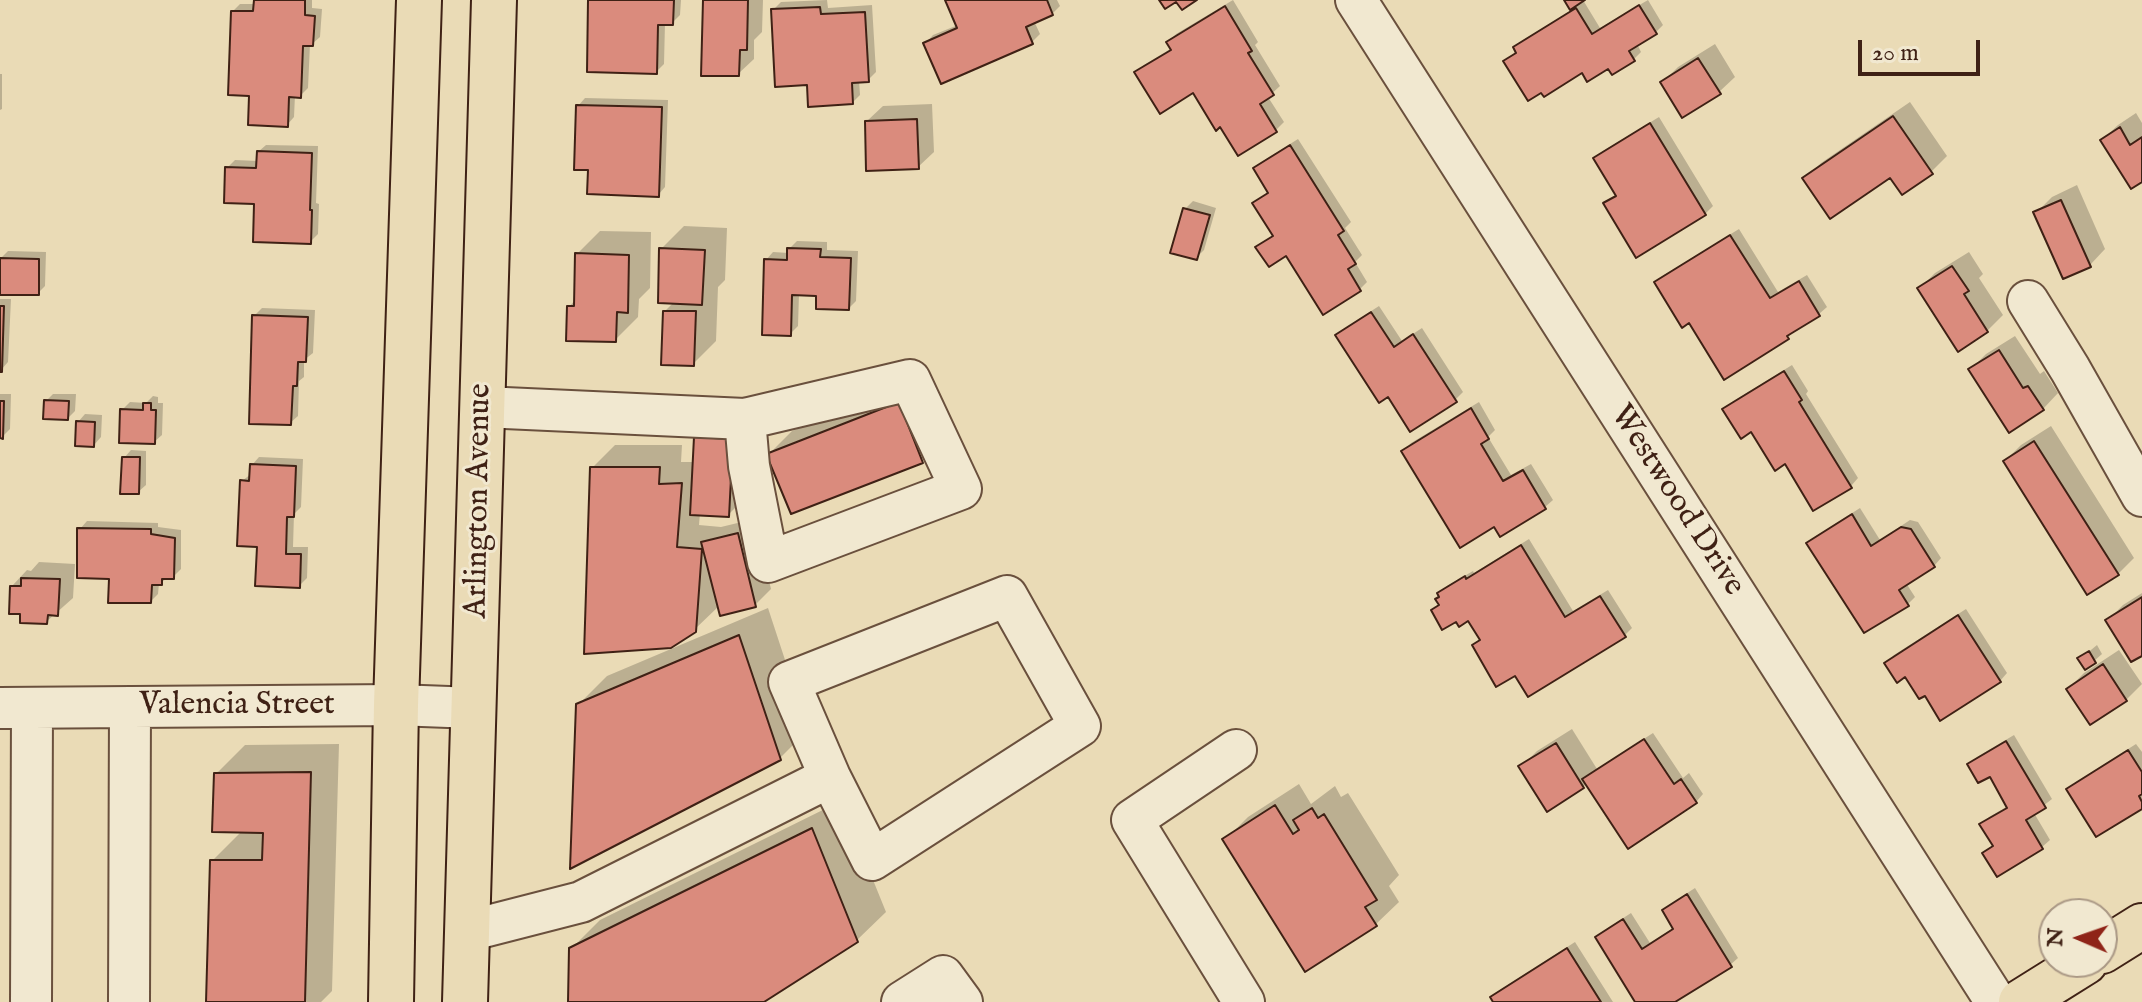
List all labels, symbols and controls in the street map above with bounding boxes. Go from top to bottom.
scale bar [1862,24,1984,74]
text: 20 m [1872,38,1919,69]
street label: Arlington Avenue [459,383,501,619]
street label: Westwood Drive [1600,398,1752,604]
street label: Valencia Street [139,687,335,725]
north arrow [2038,898,2118,978]
text: N [2042,927,2070,947]

